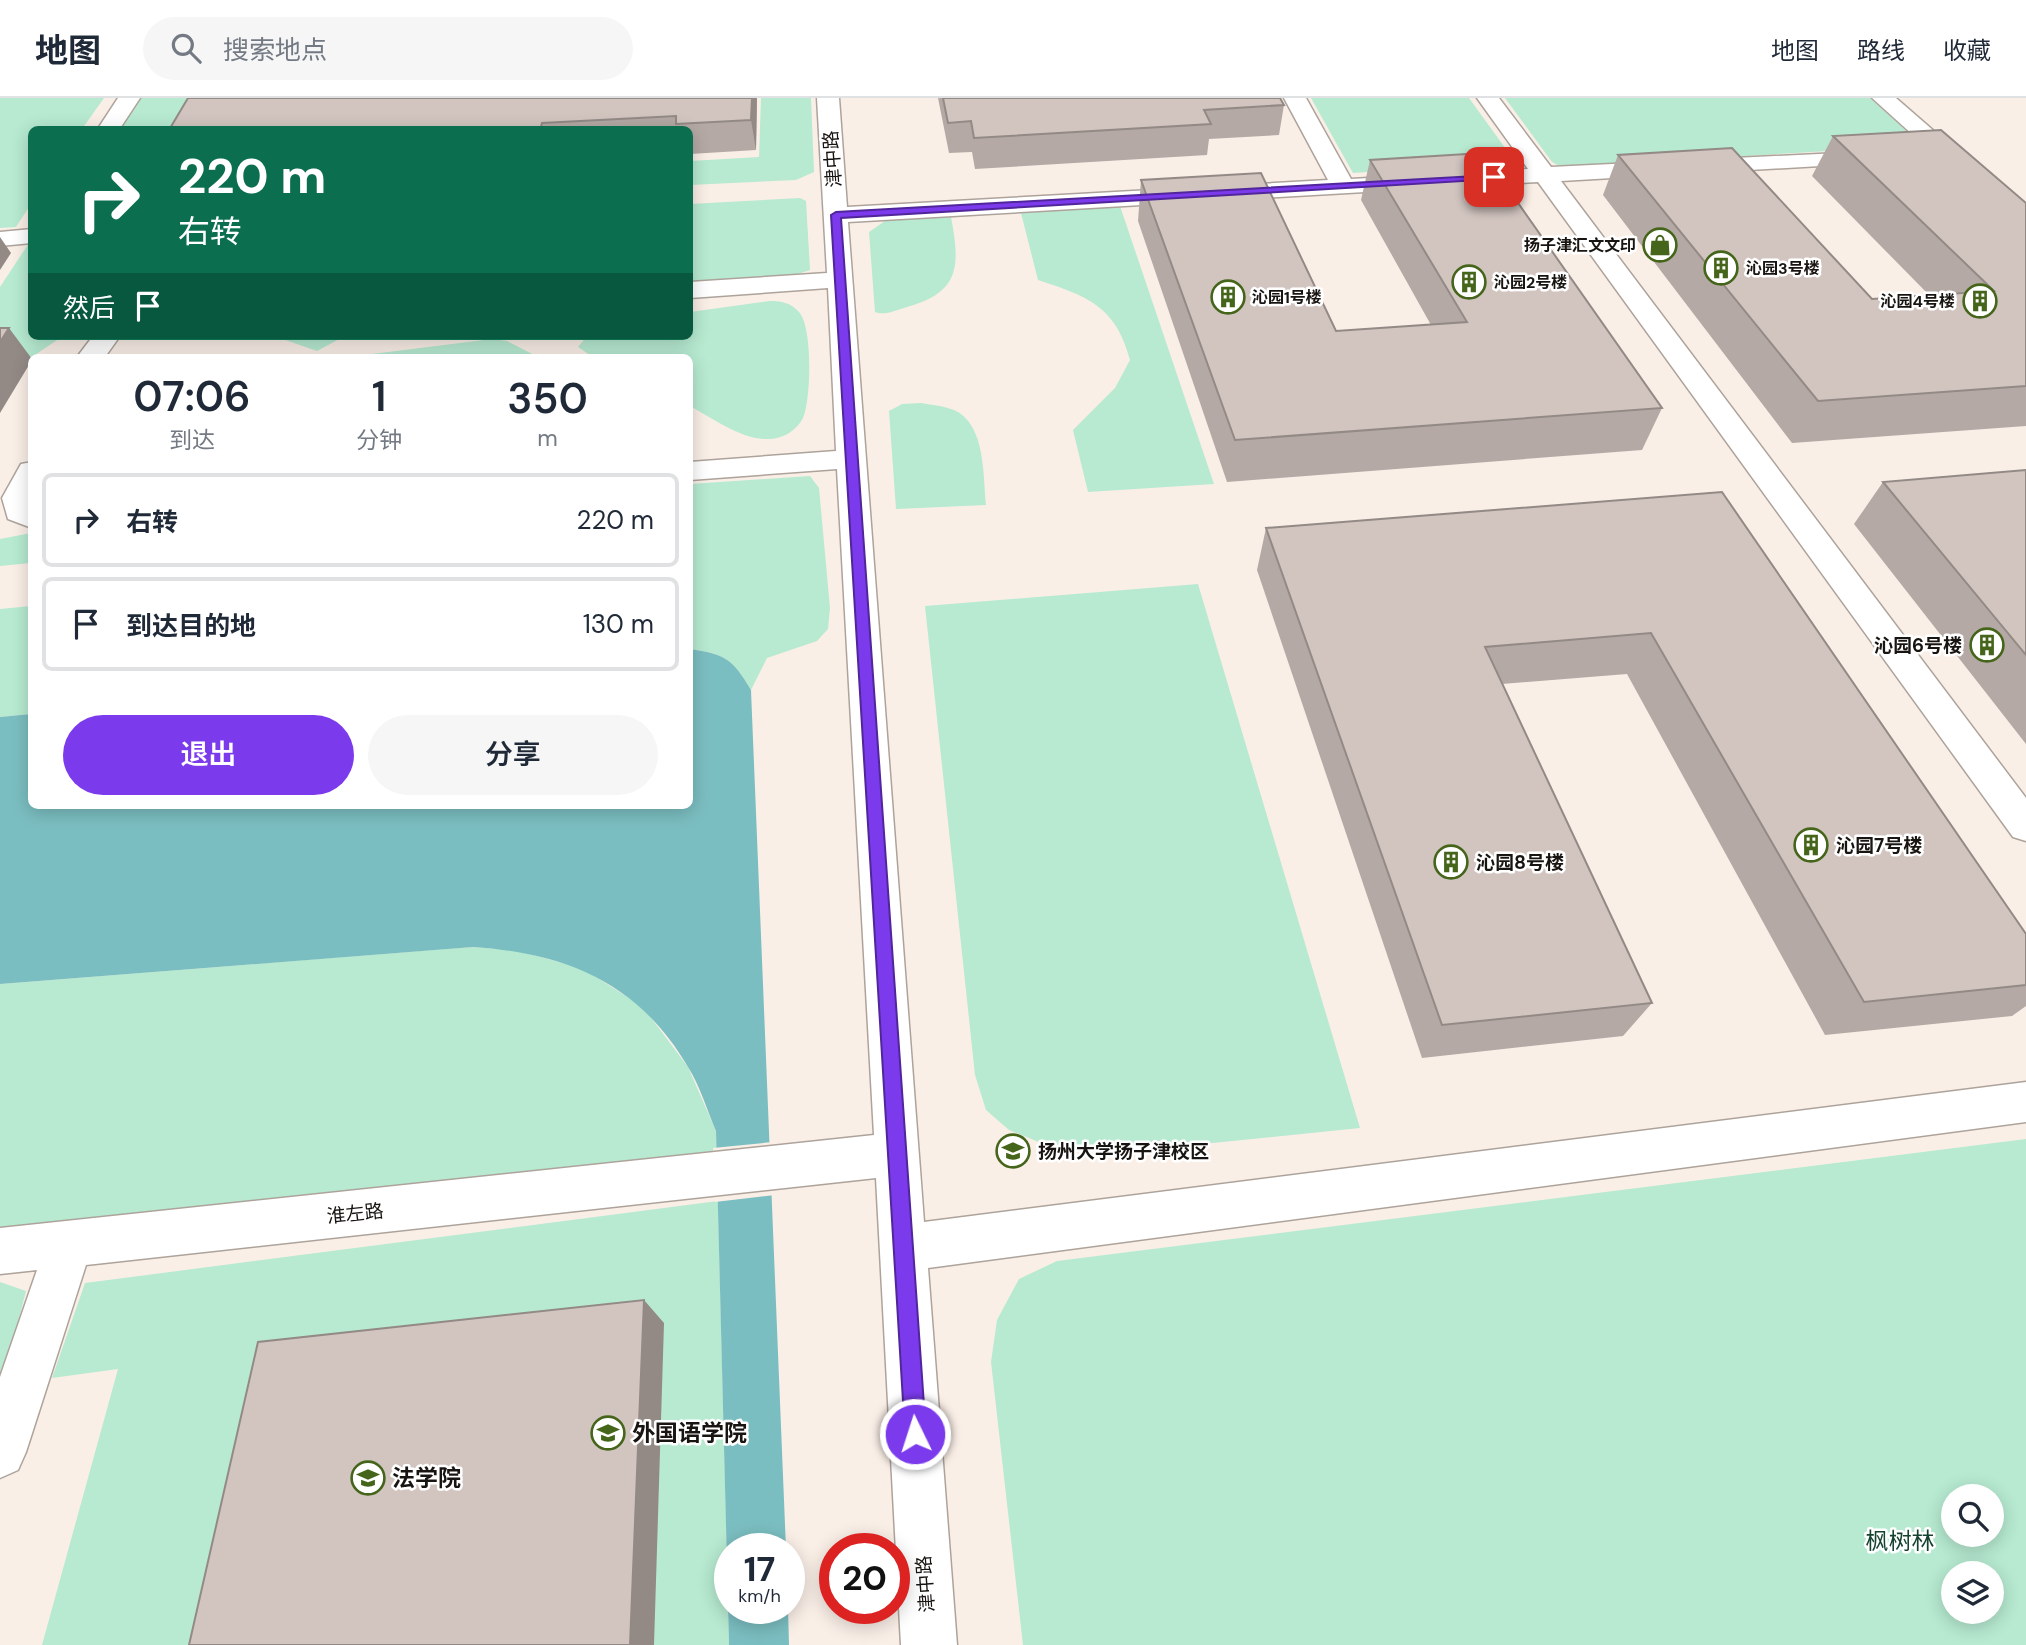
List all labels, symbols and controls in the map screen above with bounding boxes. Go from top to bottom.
search box [143,17,633,80]
text: 地图 [35,29,101,72]
icon: search [167,29,205,67]
text: 搜索地点 [223,33,327,67]
text: 地图 [1771,35,1819,66]
text: 路线 [1857,35,1905,66]
text: 收藏 [1943,35,1991,66]
street label: 津中路 [818,130,847,188]
text: 220 m [178,144,326,208]
pin [1464,147,1524,207]
icon: right [63,154,154,245]
icon: arrive [1475,158,1513,196]
text: 右转 [178,211,242,253]
shop icon: 扬子津汇文文印 [1641,226,1679,264]
place label: 扬子津汇文文印 [1524,235,1636,256]
building icon: 沁园3号楼 [1702,249,1740,287]
place label: 沁园3号楼 [1746,258,1820,279]
building icon: 沁园2号楼 [1450,263,1488,301]
place label: 沁园2号楼 [1494,272,1567,293]
building icon: 沁园1号楼 [1209,278,1247,316]
building icon: 沁园4号楼 [1961,282,1999,320]
icon: arrive [129,287,167,325]
place label: 沁园1号楼 [1252,287,1322,308]
text: 然后 [63,291,115,325]
place label: 沁园4号楼 [1881,291,1955,312]
text: 07:06 [133,369,251,424]
text: 1 [372,369,386,424]
text: 350 [507,371,588,426]
text: m [537,423,558,453]
text: 到达 [169,425,215,455]
text: 分钟 [356,425,402,455]
icon: right [67,501,105,539]
text: 220 m [576,503,654,537]
text: 右转 [126,505,178,539]
icon: arrive [67,605,105,643]
text: 130 m [583,607,654,641]
text: 到达目的地 [126,609,256,643]
building icon: 沁园6号楼 [1968,626,2006,664]
place label: 沁园6号楼 [1874,633,1962,658]
button: 退出 [63,715,354,795]
button: 分享 [368,715,658,795]
building icon: 沁园7号楼 [1792,826,1830,864]
place label: 沁园7号楼 [1836,833,1922,858]
building icon: 沁园8号楼 [1432,843,1470,881]
place label: 沁园8号楼 [1476,850,1564,875]
school or university icon: 扬州大学扬子津校区 [994,1132,1032,1170]
place label: 扬州大学扬子津校区 [1038,1139,1209,1164]
street label: 淮左路 [325,1198,385,1229]
position arrow [878,1397,952,1471]
school or university icon: 外国语学院 [589,1414,627,1452]
place label: 外国语学院 [632,1418,747,1448]
school or university icon: 法学院 [349,1459,387,1497]
place label: 法学院 [392,1463,461,1493]
map controls [1941,1484,2004,1624]
button: search [1941,1484,2004,1547]
park label: 枫树林 [1866,1526,1935,1556]
speed limit sign: 20 [819,1533,910,1624]
text: 17 [744,1546,775,1592]
street label: 津中路 [911,1555,940,1613]
button: layers [1941,1561,2004,1624]
text: km/h [738,1584,781,1608]

